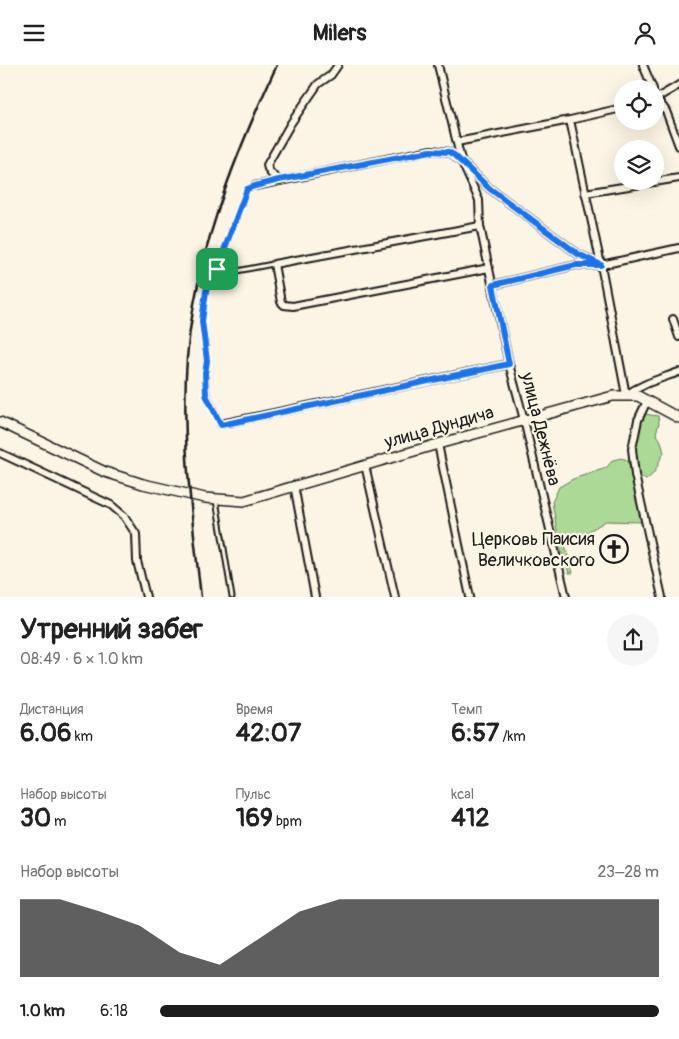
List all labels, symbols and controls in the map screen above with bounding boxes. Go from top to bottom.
icon: menu [20,19,48,47]
text: Milers [313,19,366,47]
icon: person [631,19,659,47]
map controls [614,80,664,190]
button: locate [614,80,664,130]
button: layers [614,140,664,190]
pin [196,248,238,290]
icon: arrive [203,255,231,283]
street label: улица Дежнёва [515,369,566,488]
street label: улица Дундича [381,401,496,454]
place label: Церковь Паисия Величковского [472,528,595,572]
church icon: Церковь Паисия Величковского [599,534,629,564]
text: Утренний забег [20,612,203,647]
button: share [607,614,659,666]
text: 08:49 · 6 × 1.0 km [20,649,143,669]
text: Дистанция [20,701,84,718]
text: Время [236,701,273,718]
text: Темп [451,701,482,718]
text: 6.06 [20,718,72,749]
text: 42:07 [236,718,301,749]
text: 6:57 [451,718,499,749]
text: km [72,728,93,745]
text: /km [499,728,526,745]
text: Набор высоты [20,786,107,803]
text: Пульс [236,786,271,803]
text: kcal [451,786,474,803]
text: 30 [20,803,51,834]
text: 169 [236,803,273,834]
text: 412 [451,803,490,834]
text: m [51,813,67,830]
text: bpm [273,813,302,830]
text: Набор высоты [20,862,119,882]
text: 23–28 m [597,862,659,882]
text: 1.0 km [20,1001,65,1021]
text: 6:18 [100,1001,128,1021]

